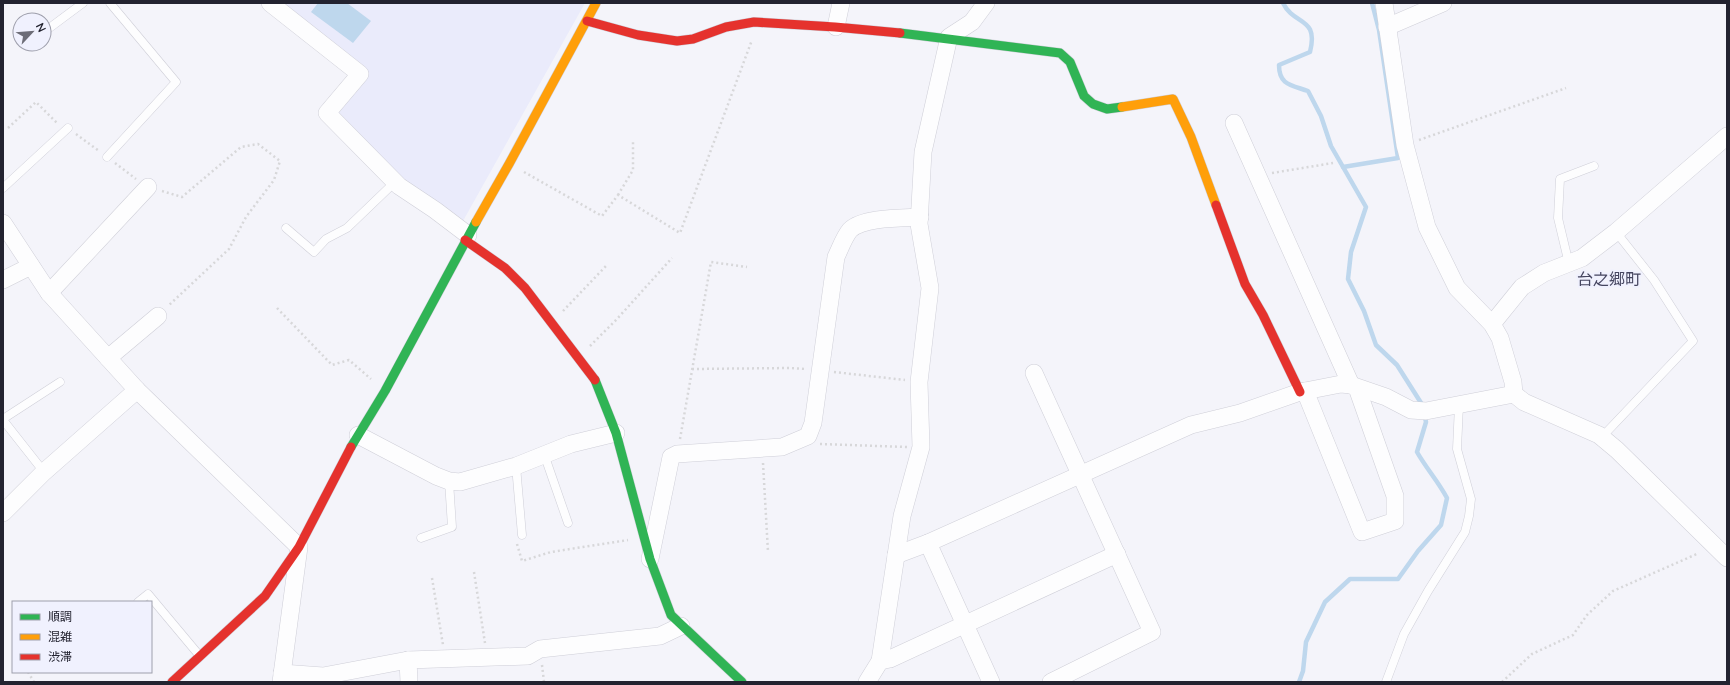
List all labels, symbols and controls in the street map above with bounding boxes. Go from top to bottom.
north arrow [12,12,52,52]
text: N [34,21,49,34]
district label: 台之郷町 [1577,269,1641,288]
legend [12,601,152,673]
text: 順調 [48,609,72,624]
text: 混雑 [48,629,72,644]
text: 渋滞 [48,649,72,664]

